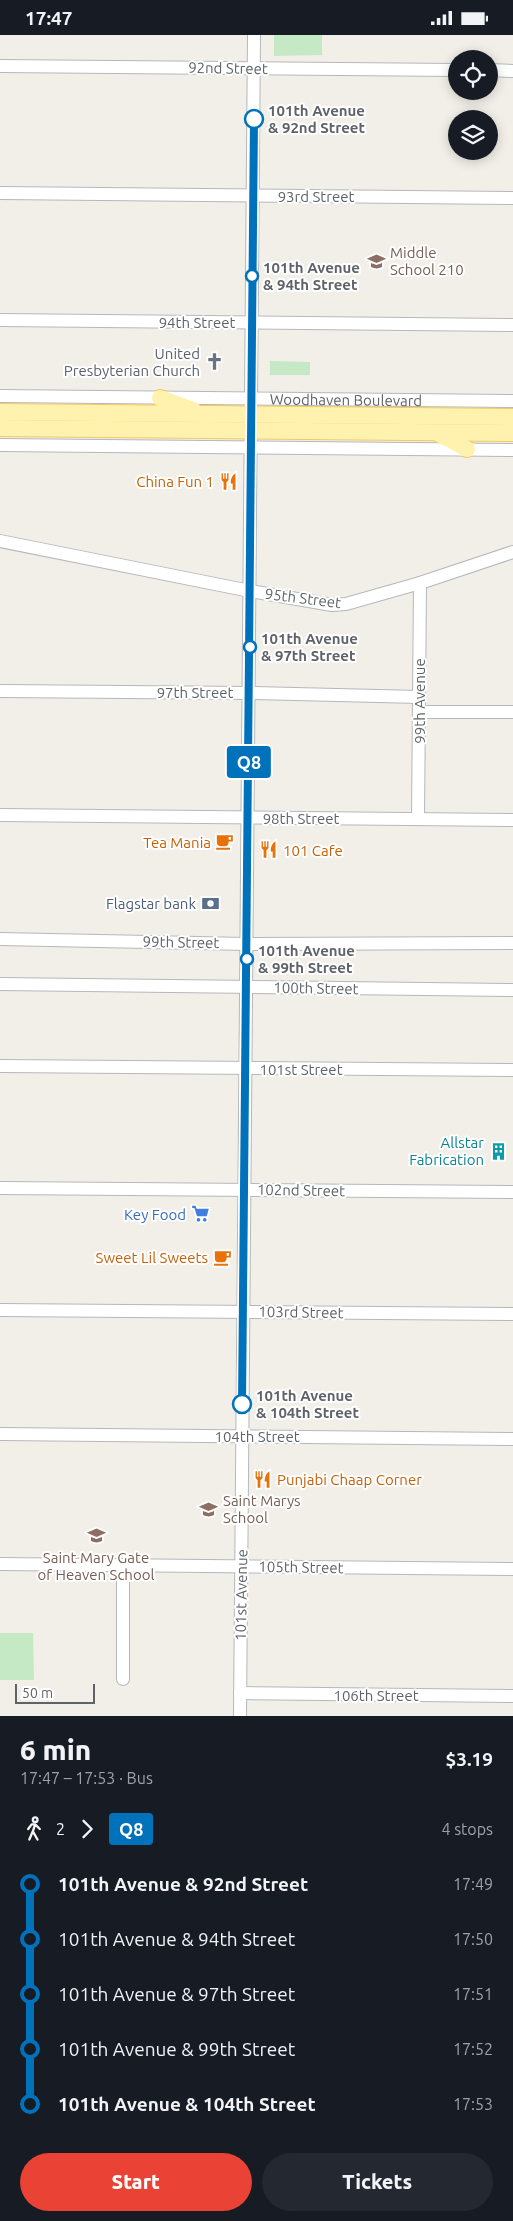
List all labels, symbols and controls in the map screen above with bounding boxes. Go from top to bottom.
text: 17:47 [25,7,73,29]
map controls [448,50,498,160]
button: locate [448,50,498,100]
street label: 92nd Street [188,59,268,77]
place label: 101th Avenue & 92nd Street [268,102,365,136]
marker: 101th Avenue & 92nd Street [244,109,264,129]
button: layers [448,110,498,160]
street label: 93rd Street [278,188,354,205]
place label: Middle School 210 [390,244,464,278]
school or university icon: Middle School 210 [366,251,386,271]
place label: 101th Avenue & 94th Street [263,259,360,293]
marker: 101th Avenue & 94th Street [245,269,259,283]
street label: 94th Street [159,314,235,331]
place label: United Presbyterian Church [64,345,200,379]
church icon: United Presbyterian Church [204,352,224,372]
street label: Woodhaven Boulevard [270,390,422,409]
restaurant icon: China Fun 1 [218,471,238,491]
place label: China Fun 1 [136,473,214,490]
street label: 95th Street [264,585,342,611]
place label: 101th Avenue & 97th Street [261,630,358,664]
marker: 101th Avenue & 97th Street [243,640,257,654]
street label: 99th Avenue [411,658,428,744]
street label: 97th Street [157,684,233,701]
line badge: Q8 [226,746,272,778]
text: Q8 [237,752,261,772]
street label: 98th Street [263,810,339,827]
cafe icon: Tea Mania [215,832,235,852]
place label: Tea Mania [143,834,211,851]
restaurant icon: 101 Cafe [259,840,279,860]
place label: 101 Cafe [283,842,343,859]
bank icon: Flagstar bank [200,893,220,913]
place label: Flagstar bank [106,895,196,912]
street label: 99th Street [143,933,220,951]
place label: 101th Avenue & 99th Street [258,942,355,976]
marker: 101th Avenue & 99th Street [240,952,254,966]
street label: 100th Street [273,979,359,997]
street label: 101st Street [259,1061,343,1078]
place label: Allstar Fabrication [409,1134,484,1168]
building icon: Allstar Fabrication [488,1141,508,1161]
street label: 102nd Street [257,1181,345,1199]
supermarket icon: Key Food [190,1204,210,1224]
place label: Key Food [124,1206,186,1223]
cafe icon: Sweet Lil Sweets [212,1247,232,1267]
place label: Sweet Lil Sweets [96,1249,208,1266]
street label: 103rd Street [258,1303,344,1321]
place label: 101th Avenue & 104th Street [256,1387,359,1421]
marker: 101th Avenue & 104th Street [232,1394,252,1414]
street label: 104th Street [214,1428,300,1445]
restaurant icon: Punjabi Chaap Corner [253,1469,273,1489]
place label: Punjabi Chaap Corner [277,1471,422,1488]
place label: Saint Marys School [223,1492,301,1526]
school or university icon: Saint Marys School [199,1499,219,1519]
school or university icon: Saint Mary Gate of Heaven School [86,1526,106,1546]
place label: Saint Mary Gate of Heaven School [38,1549,154,1583]
street label: 101st Avenue [232,1549,250,1641]
street label: 105th Street [258,1558,344,1576]
scale bar [15,1681,95,1704]
text: 50 m [22,1685,53,1701]
street label: 106th Street [333,1687,419,1704]
text: 6 min [20,1734,91,1765]
text: $3.19 [445,1748,493,1770]
text: 17:47 – 17:53 · Bus [20,1769,153,1787]
icon: walk [20,1815,48,1843]
icon: forward [73,1815,101,1843]
text: Q8 [119,1819,143,1839]
text: 2 [56,1820,65,1838]
text: 4 stops [441,1820,493,1838]
text: 101th Avenue & 92nd Street [58,1873,308,1895]
text: 17:49 [453,1875,493,1893]
text: 101th Avenue & 94th Street [58,1928,295,1950]
text: 17:50 [453,1930,493,1948]
text: 101th Avenue & 97th Street [58,1983,295,2005]
text: 17:51 [453,1985,493,2003]
text: 101th Avenue & 99th Street [58,2038,295,2060]
text: 17:52 [453,2040,493,2058]
text: 101th Avenue & 104th Street [58,2093,316,2115]
text: 17:53 [453,2095,493,2113]
button: Start [20,2153,252,2211]
button: Tickets [262,2153,493,2211]

